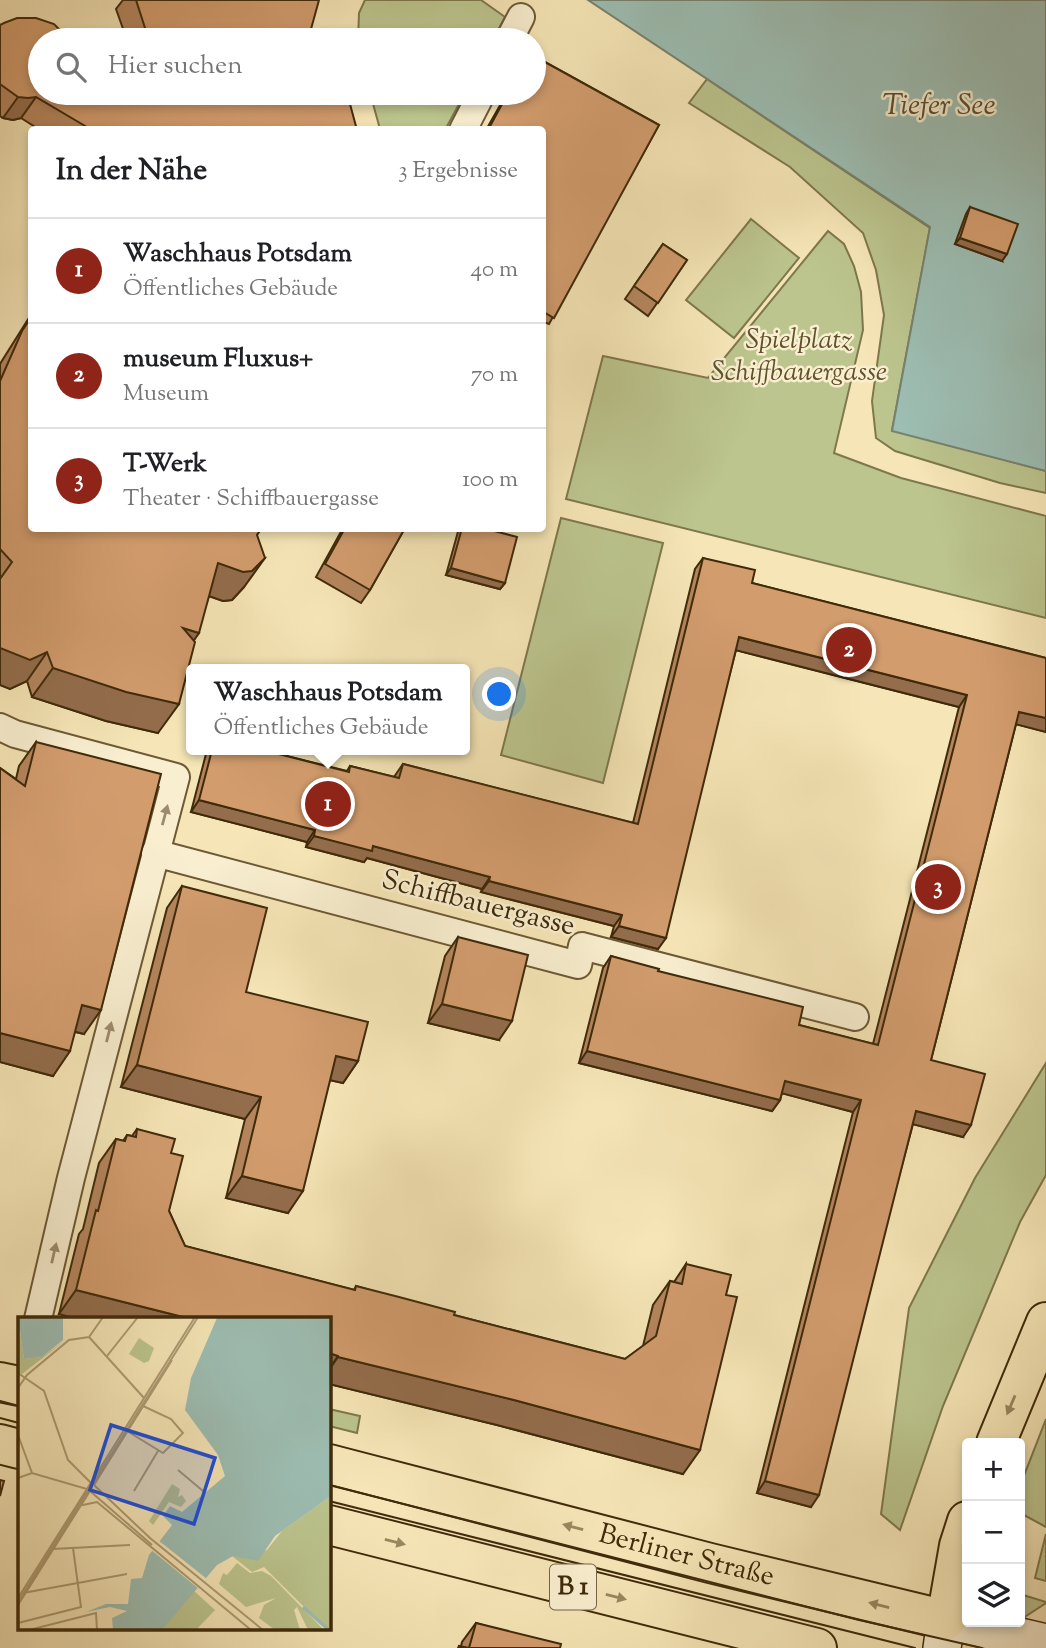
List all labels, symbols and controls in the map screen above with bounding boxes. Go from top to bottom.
search box [28,28,546,105]
icon: search [52,48,90,86]
text: Hier suchen [108,48,243,85]
water label: Tiefer See [882,85,996,128]
text: In der Nähe [56,150,207,193]
text: 3 Ergebnisse [398,155,518,188]
text: Waschhaus Potsdam [123,236,352,273]
text: 1 [75,254,83,287]
text: 40 m [471,254,518,287]
text: Öffentliches Gebäude [123,273,338,306]
park label: Spielplatz Schiffbauergasse [711,321,887,393]
text: museum Fluxus+ [123,341,313,378]
text: 2 [74,359,84,392]
text: 70 m [471,359,518,392]
text: Museum [123,378,209,411]
text: T-Werk [123,446,207,483]
text: 3 [74,464,84,497]
text: 100 m [462,464,518,497]
text: Theater · Schiffbauergasse [123,483,379,516]
pin: 2 [826,624,872,676]
popup [186,664,470,755]
text: Waschhaus Potsdam [214,675,442,712]
your location [482,677,516,711]
text: Öffentliches Gebäude [214,712,429,745]
pin: 1 [305,778,351,830]
one-way arrow [161,804,171,825]
street label: Schiffbauergasse [377,861,579,947]
pin: 3 [915,861,961,913]
one-way arrow [104,1021,115,1043]
one-way arrow [49,1241,60,1263]
inset map [18,1317,331,1630]
one-way arrow [1006,1395,1017,1416]
map controls [962,1438,1025,1627]
button: + [962,1438,1025,1501]
button: − [962,1501,1025,1564]
street label: Berliner Straße [594,1515,778,1598]
one-way arrow [562,1521,584,1532]
one-way arrow [384,1537,406,1548]
road number: B 1 [550,1564,596,1610]
button: layers [962,1564,1025,1627]
one-way arrow [605,1592,627,1603]
one-way arrow [868,1599,890,1610]

